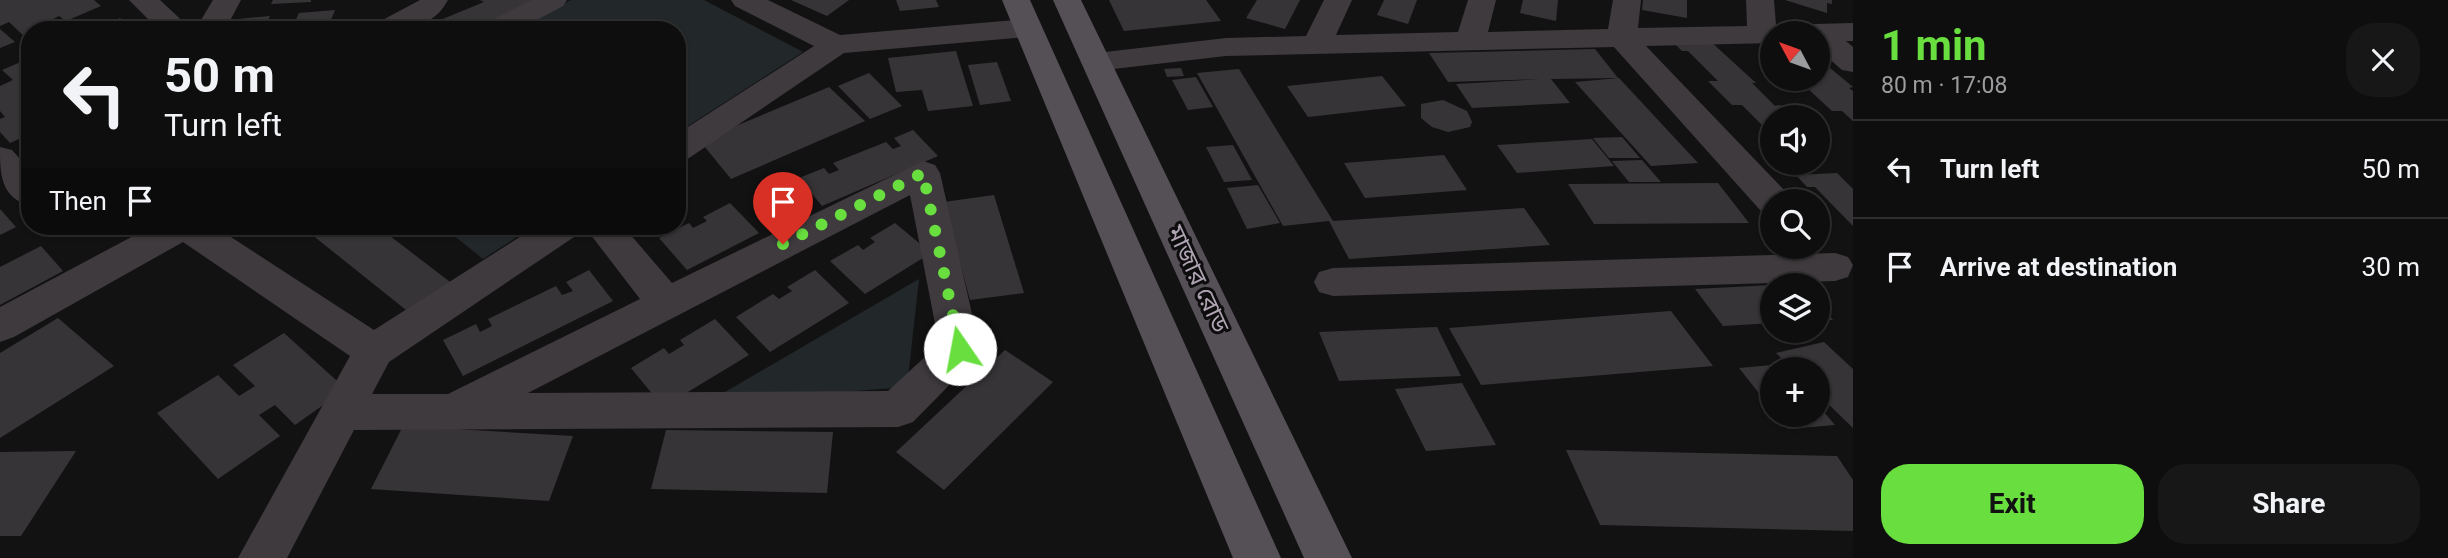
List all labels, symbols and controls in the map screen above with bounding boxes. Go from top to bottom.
north arrow [1760,21,1830,91]
map controls [1760,21,1830,427]
text: 1 min [1881,21,1987,70]
button: close [2346,23,2420,97]
text: 50 m [164,47,275,104]
icon: left [49,49,140,140]
text: 80 m · 17:08 [1881,72,2007,99]
button: sound [1760,105,1830,175]
text: Turn left [164,106,282,144]
icon: left [1881,150,1919,188]
text: Turn left [1940,154,2039,184]
text: 50 m [2362,154,2420,184]
pin [753,172,813,244]
icon: arrive [121,182,159,220]
icon: arrive [764,183,802,221]
text: Then [49,186,107,216]
button: search [1760,189,1830,259]
street label: মাজার রোড [1161,220,1235,338]
icon: arrive [1881,248,1919,286]
text: Arrive at destination [1940,252,2177,282]
text: 30 m [2362,252,2420,282]
button: layers [1760,273,1830,343]
position arrow [923,312,997,386]
button: + [1760,357,1830,427]
button: Exit [1881,464,2144,544]
button: Share [2158,464,2420,544]

